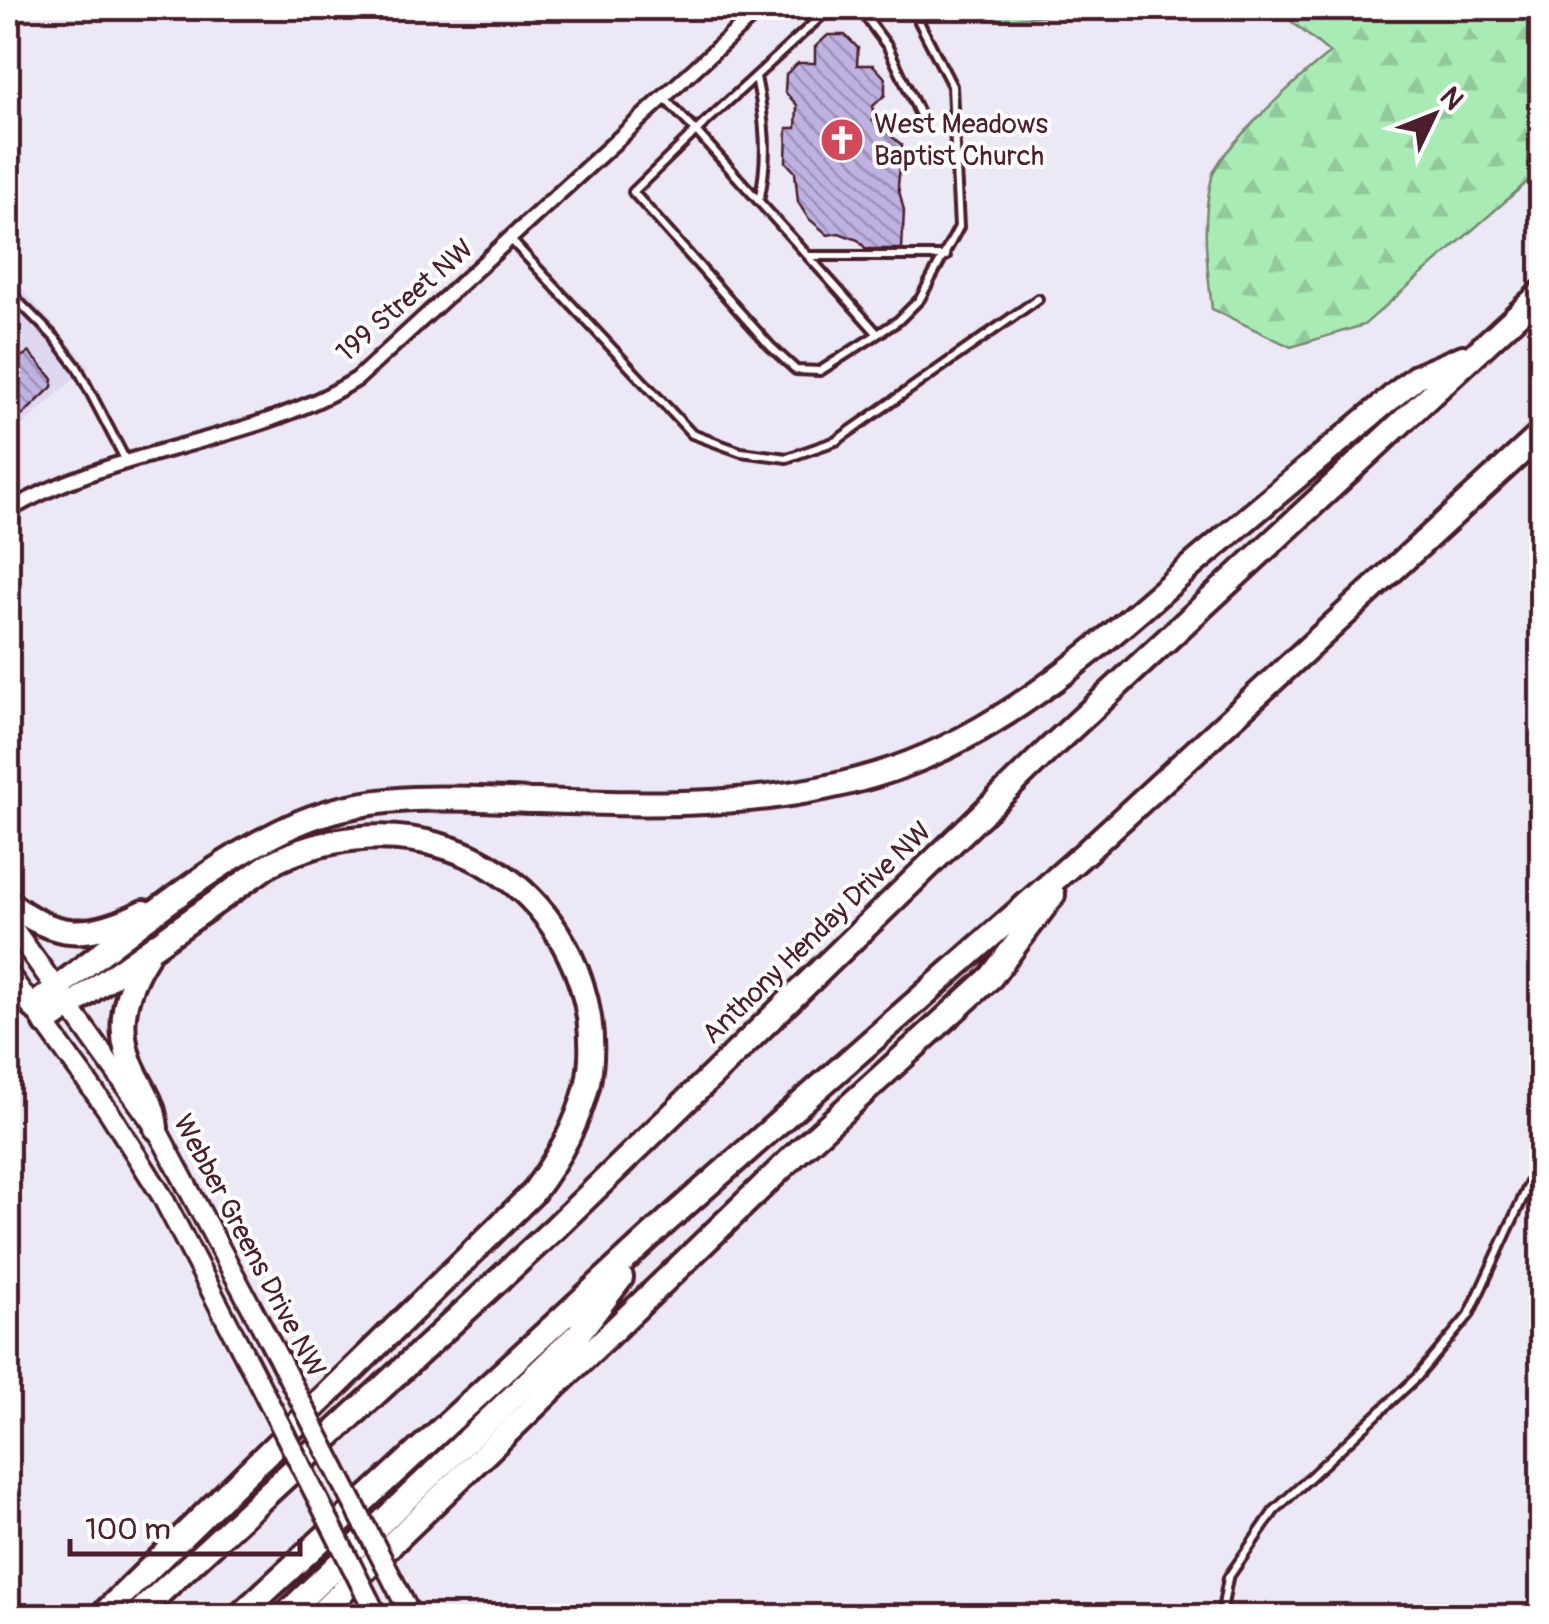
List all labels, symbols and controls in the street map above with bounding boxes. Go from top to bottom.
north arrow [1384,65,1484,165]
text: N [1432,80,1470,118]
place label: West Meadows Baptist Church [874,107,1048,174]
church icon: West Meadows Baptist Church [819,117,865,163]
street label: 199 Street NW [329,232,481,370]
street label: Anthony Henday Drive NW [695,814,939,1052]
street label: Webber Greens Drive NW [165,1109,333,1383]
scale bar [70,1494,300,1556]
text: 100 m [85,1511,171,1548]

